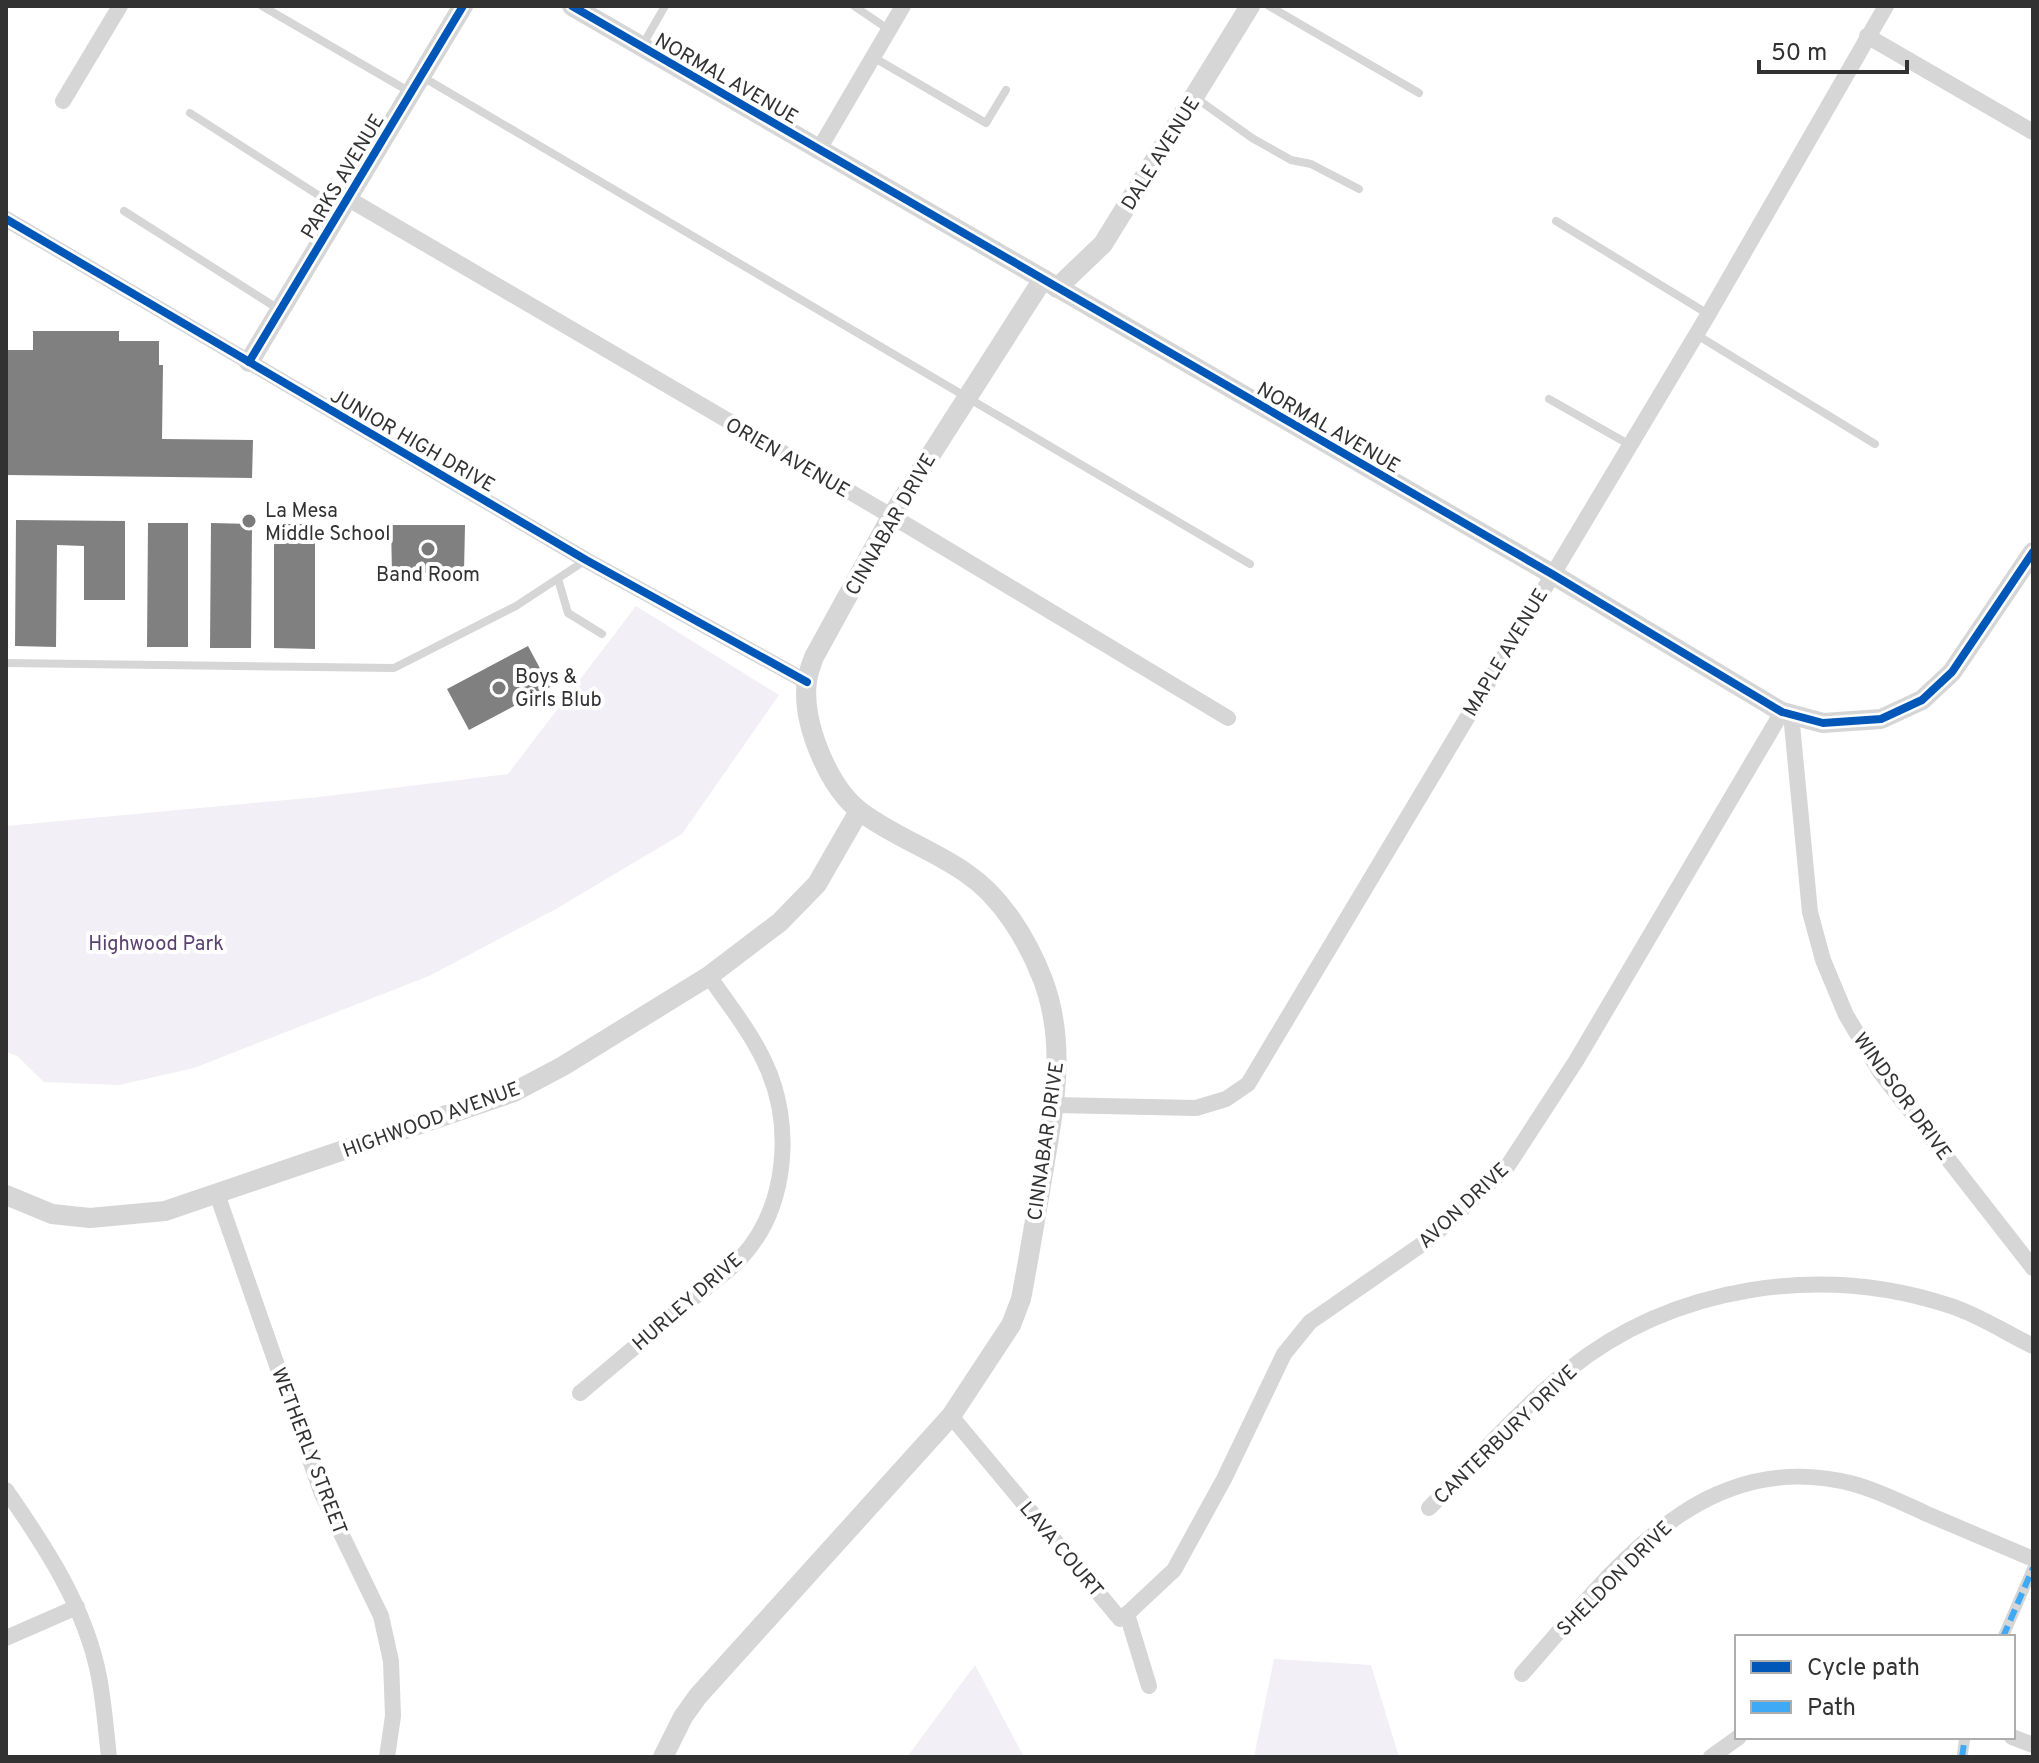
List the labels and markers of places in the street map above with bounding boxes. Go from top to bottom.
place label: La Mesa Middle School [265,499,390,548]
marker: La Mesa Middle School [240,512,258,530]
marker: Band Room [419,540,437,558]
place label: Band Room [376,563,480,589]
place label: Boys & Girls Blub [515,665,602,714]
marker: Boys & Girls Blub [490,679,508,697]

